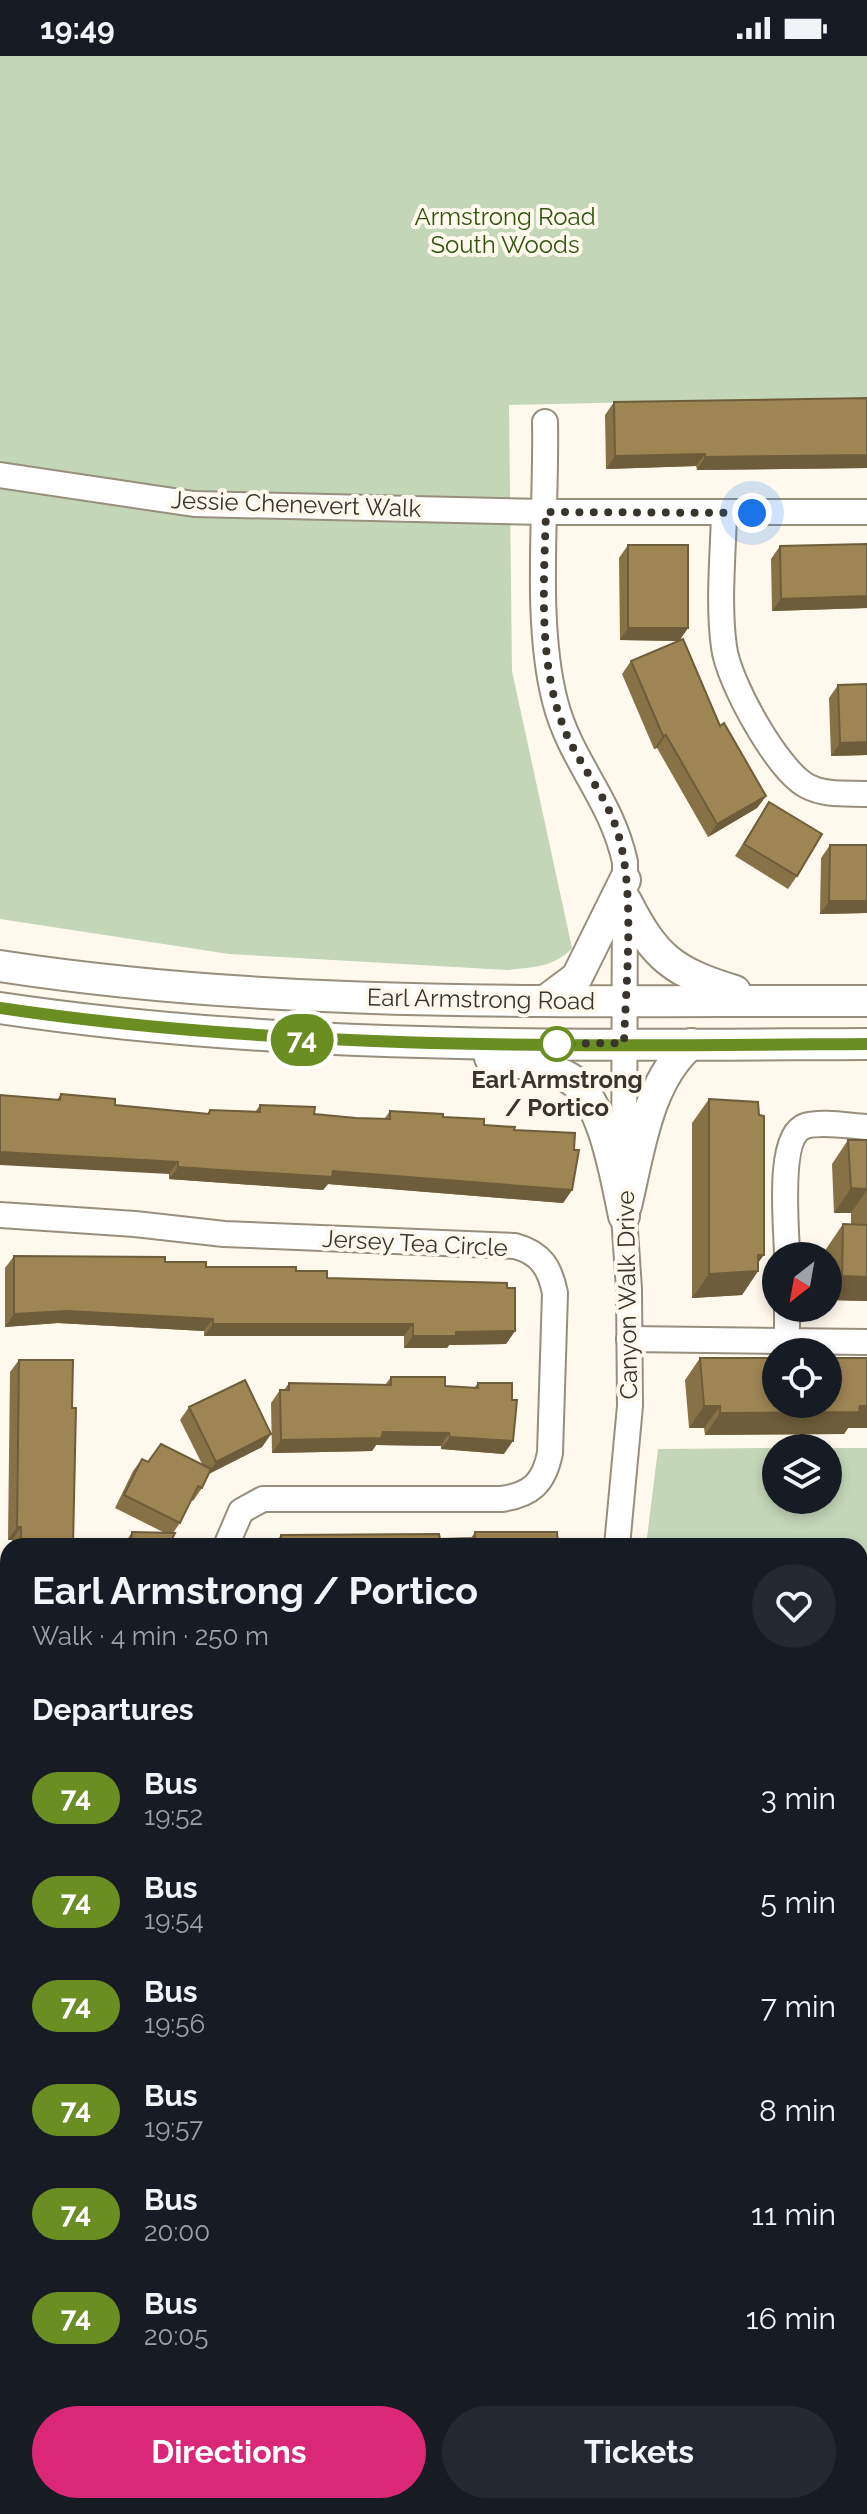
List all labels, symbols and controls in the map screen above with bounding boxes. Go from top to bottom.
text: 19:49 [40,11,115,46]
park label: Armstrong Road South Woods [414,202,596,259]
street label: Jessie Chenevert Walk [170,485,422,523]
your location [732,493,772,533]
street label: Earl Armstrong Road [367,983,595,1015]
line badge: 74 [266,1014,338,1066]
text: 74 [287,1023,317,1056]
marker: Earl Armstrong / Portico [540,1027,574,1061]
place label: Earl Armstrong / Portico [471,1065,643,1122]
street label: Canyon Walk Drive [611,1190,643,1400]
street label: Jersey Tea Circle [322,1224,508,1262]
north arrow [762,1242,842,1322]
map controls [762,1242,842,1514]
button: locate [762,1338,842,1418]
button: layers [762,1434,842,1514]
button: heart [752,1564,836,1648]
text: Earl Armstrong / Portico [32,1568,478,1613]
text: Walk · 4 min · 250 m [32,1621,269,1651]
text: Departures [32,1692,194,1727]
text: Bus [144,1766,198,1801]
text: 74 [61,1781,91,1814]
text: 3 min [761,1781,836,1816]
text: 19:52 [144,1801,203,1831]
text: Bus [144,1870,198,1905]
text: 74 [61,1885,91,1918]
text: 5 min [760,1885,836,1920]
text: 19:54 [144,1905,204,1935]
text: Bus [144,1974,198,2009]
text: 74 [61,1989,91,2022]
text: 7 min [761,1989,836,2024]
text: 19:56 [144,2009,205,2039]
text: Bus [144,2078,198,2113]
text: 74 [61,2093,91,2126]
text: 8 min [759,2093,836,2128]
text: 19:57 [144,2113,203,2143]
text: Bus [144,2182,198,2217]
text: 74 [61,2197,91,2230]
text: 11 min [751,2197,836,2232]
text: 20:00 [144,2217,210,2247]
text: Bus [144,2286,198,2321]
text: 74 [61,2301,91,2334]
text: 16 min [746,2301,836,2336]
text: 20:05 [144,2321,208,2351]
button: Directions [32,2406,426,2498]
button: Tickets [442,2406,836,2498]

